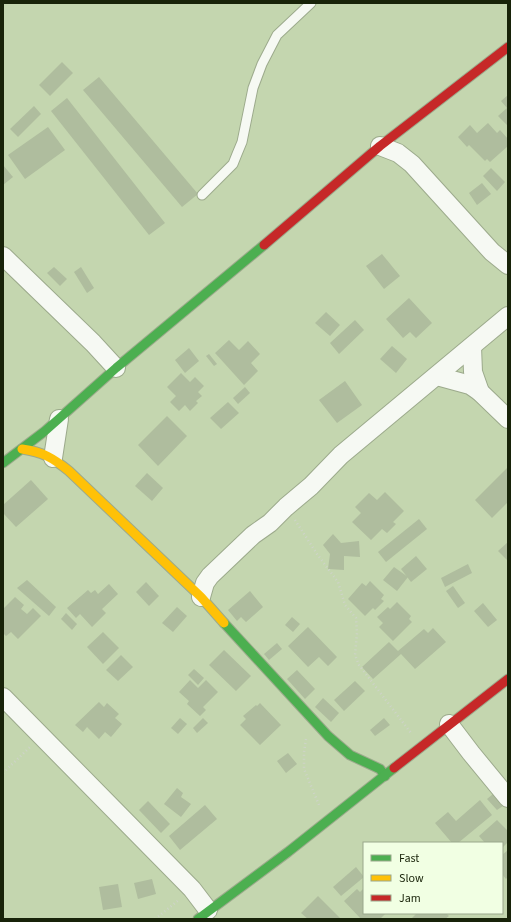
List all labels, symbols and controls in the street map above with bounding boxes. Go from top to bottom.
legend [363,842,503,914]
text: Fast [399,850,419,867]
text: Slow [399,870,424,887]
text: Jam [399,890,421,907]

